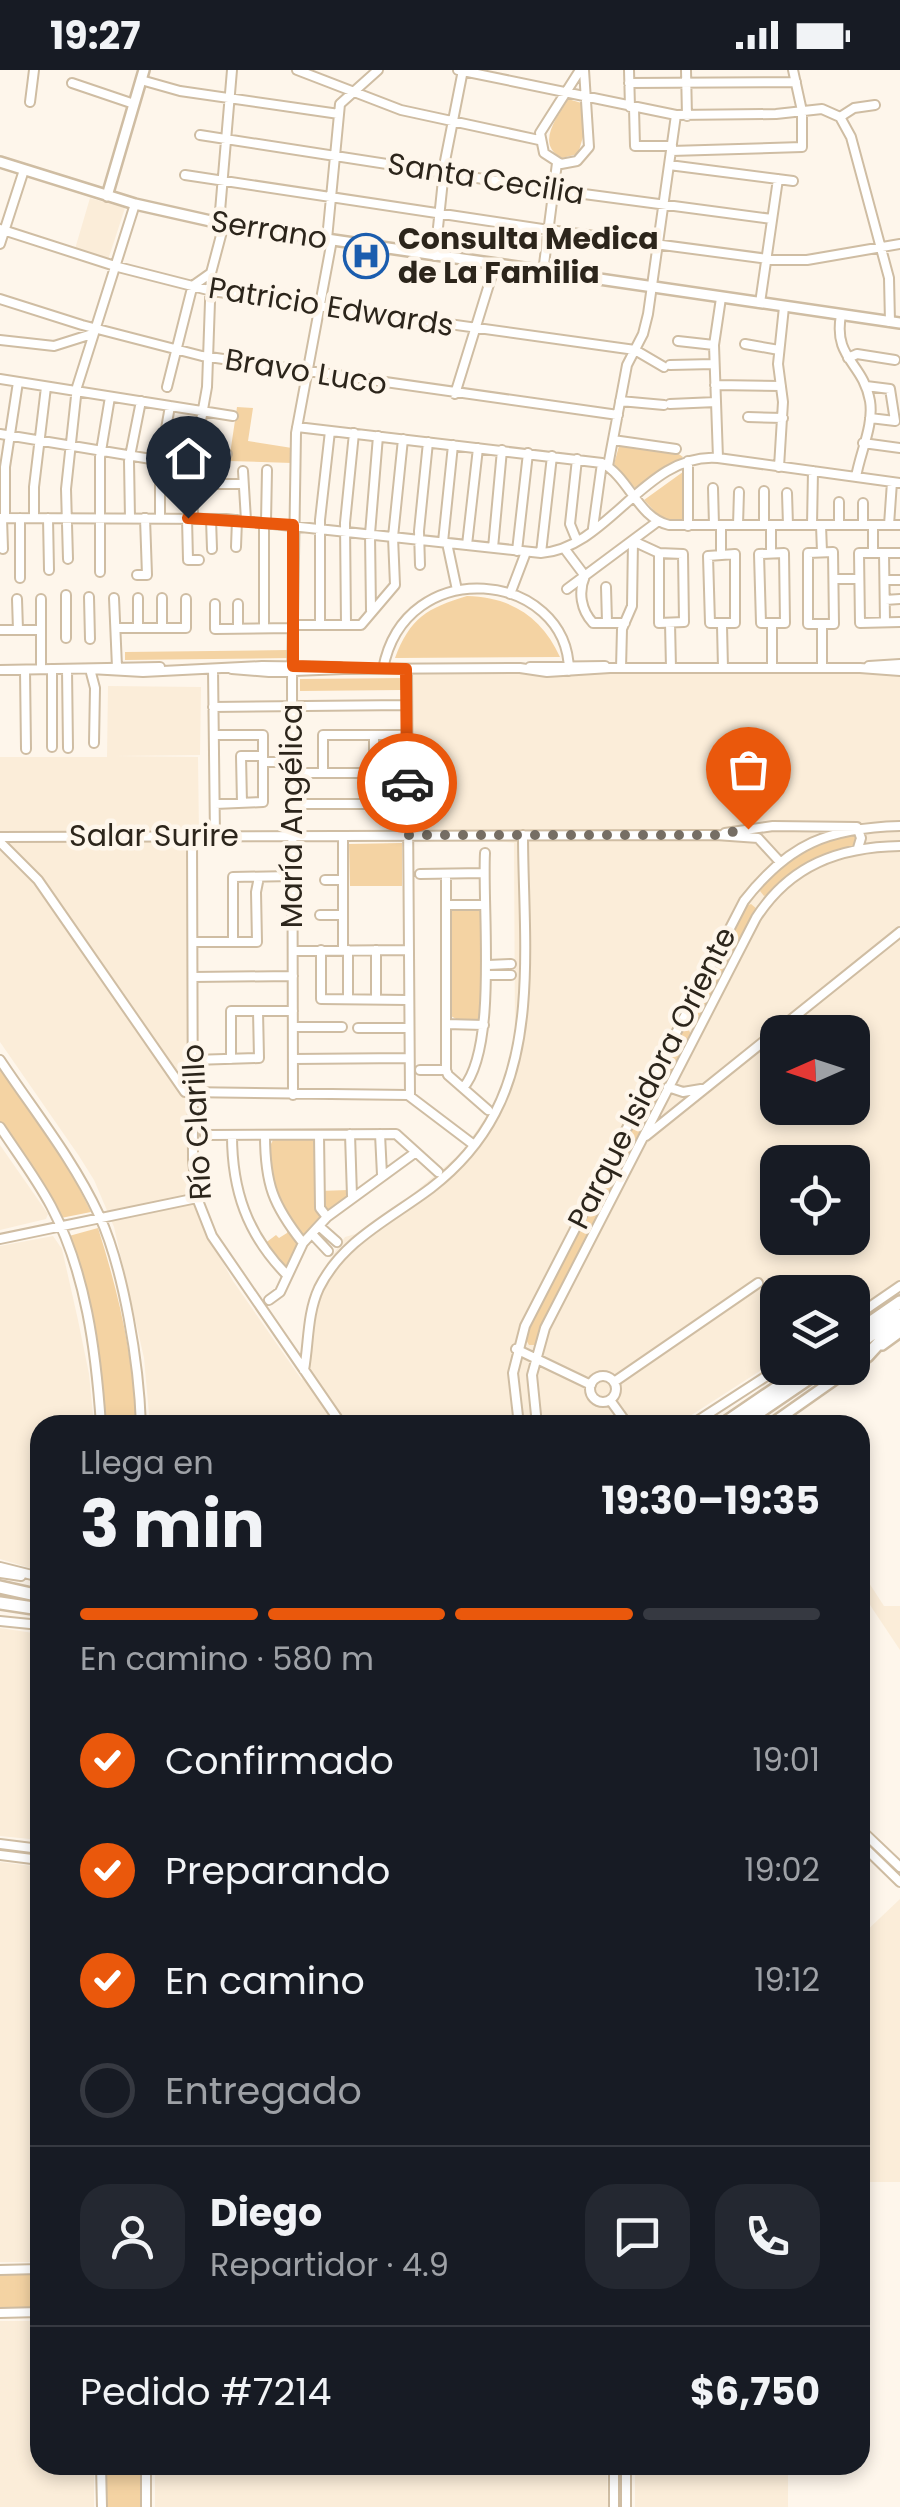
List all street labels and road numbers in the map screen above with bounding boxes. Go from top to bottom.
street label: Santa Cecilia [385,142,588,215]
street label: Serrano [208,199,330,260]
street label: Patricio Edwards [205,266,457,347]
street label: Bravo Luco [222,337,390,406]
street label: María Angélica [270,704,313,928]
street label: Salar Surire [69,814,239,857]
street label: Parque Isidora Oriente [557,919,746,1236]
street label: Río Clarillo [171,1043,222,1201]

